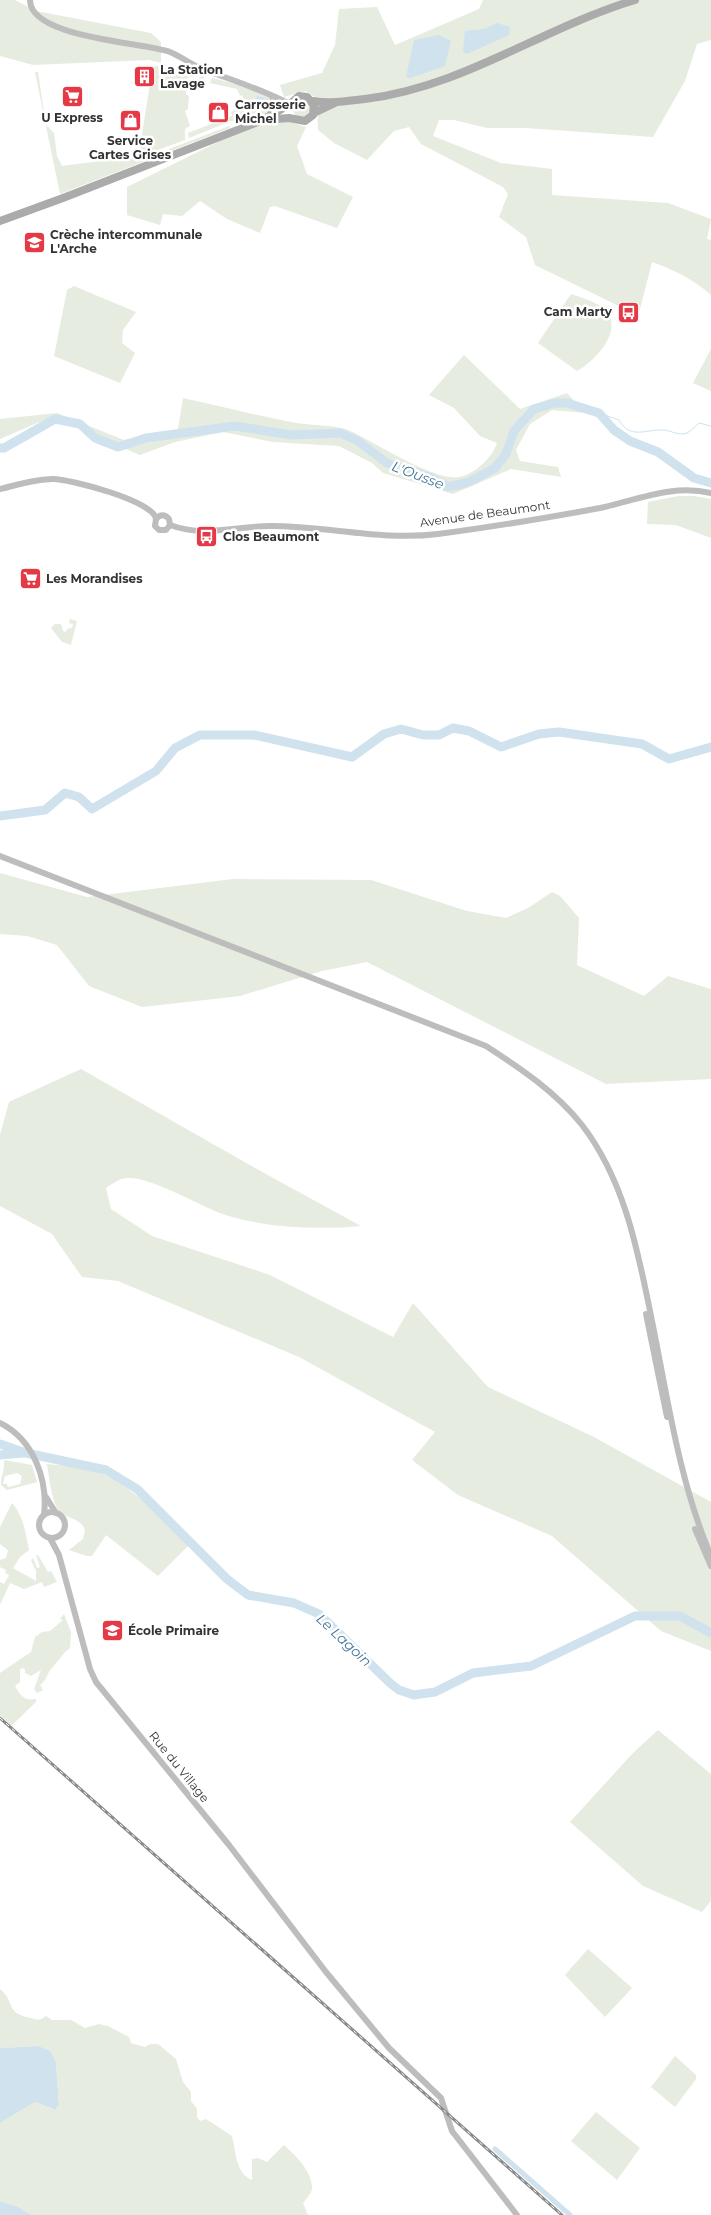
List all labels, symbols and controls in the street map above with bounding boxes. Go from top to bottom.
place label: La Station Lavage [160,62,223,91]
building icon: La Station Lavage [132,65,156,89]
supermarket icon: U Express [60,85,84,109]
place label: Carrosserie Michel [235,97,306,126]
shop icon: Carrosserie Michel [207,100,231,124]
shop icon: Service Cartes Grises [118,108,142,132]
place label: U Express [41,110,103,125]
place label: Service Cartes Grises [89,133,172,162]
place label: Crèche intercommunale L'Arche [50,227,203,256]
school or university icon: Crèche intercommunale L'Arche [22,230,46,254]
bus stop icon: Cam Marty [616,300,640,324]
place label: Cam Marty [544,304,613,319]
water label: L'Ousse [389,457,447,493]
street label: Avenue de Beaumont [419,497,551,530]
bus stop icon: Clos Beaumont [195,525,219,549]
place label: Clos Beaumont [223,529,320,544]
supermarket icon: Les Morandises [18,567,42,591]
place label: Les Morandises [46,571,143,586]
water label: Le Lagoin [312,1610,376,1670]
school or university icon: École Primaire [100,1619,124,1643]
place label: École Primaire [128,1623,220,1638]
street label: Rue du Village [146,1728,213,1805]

